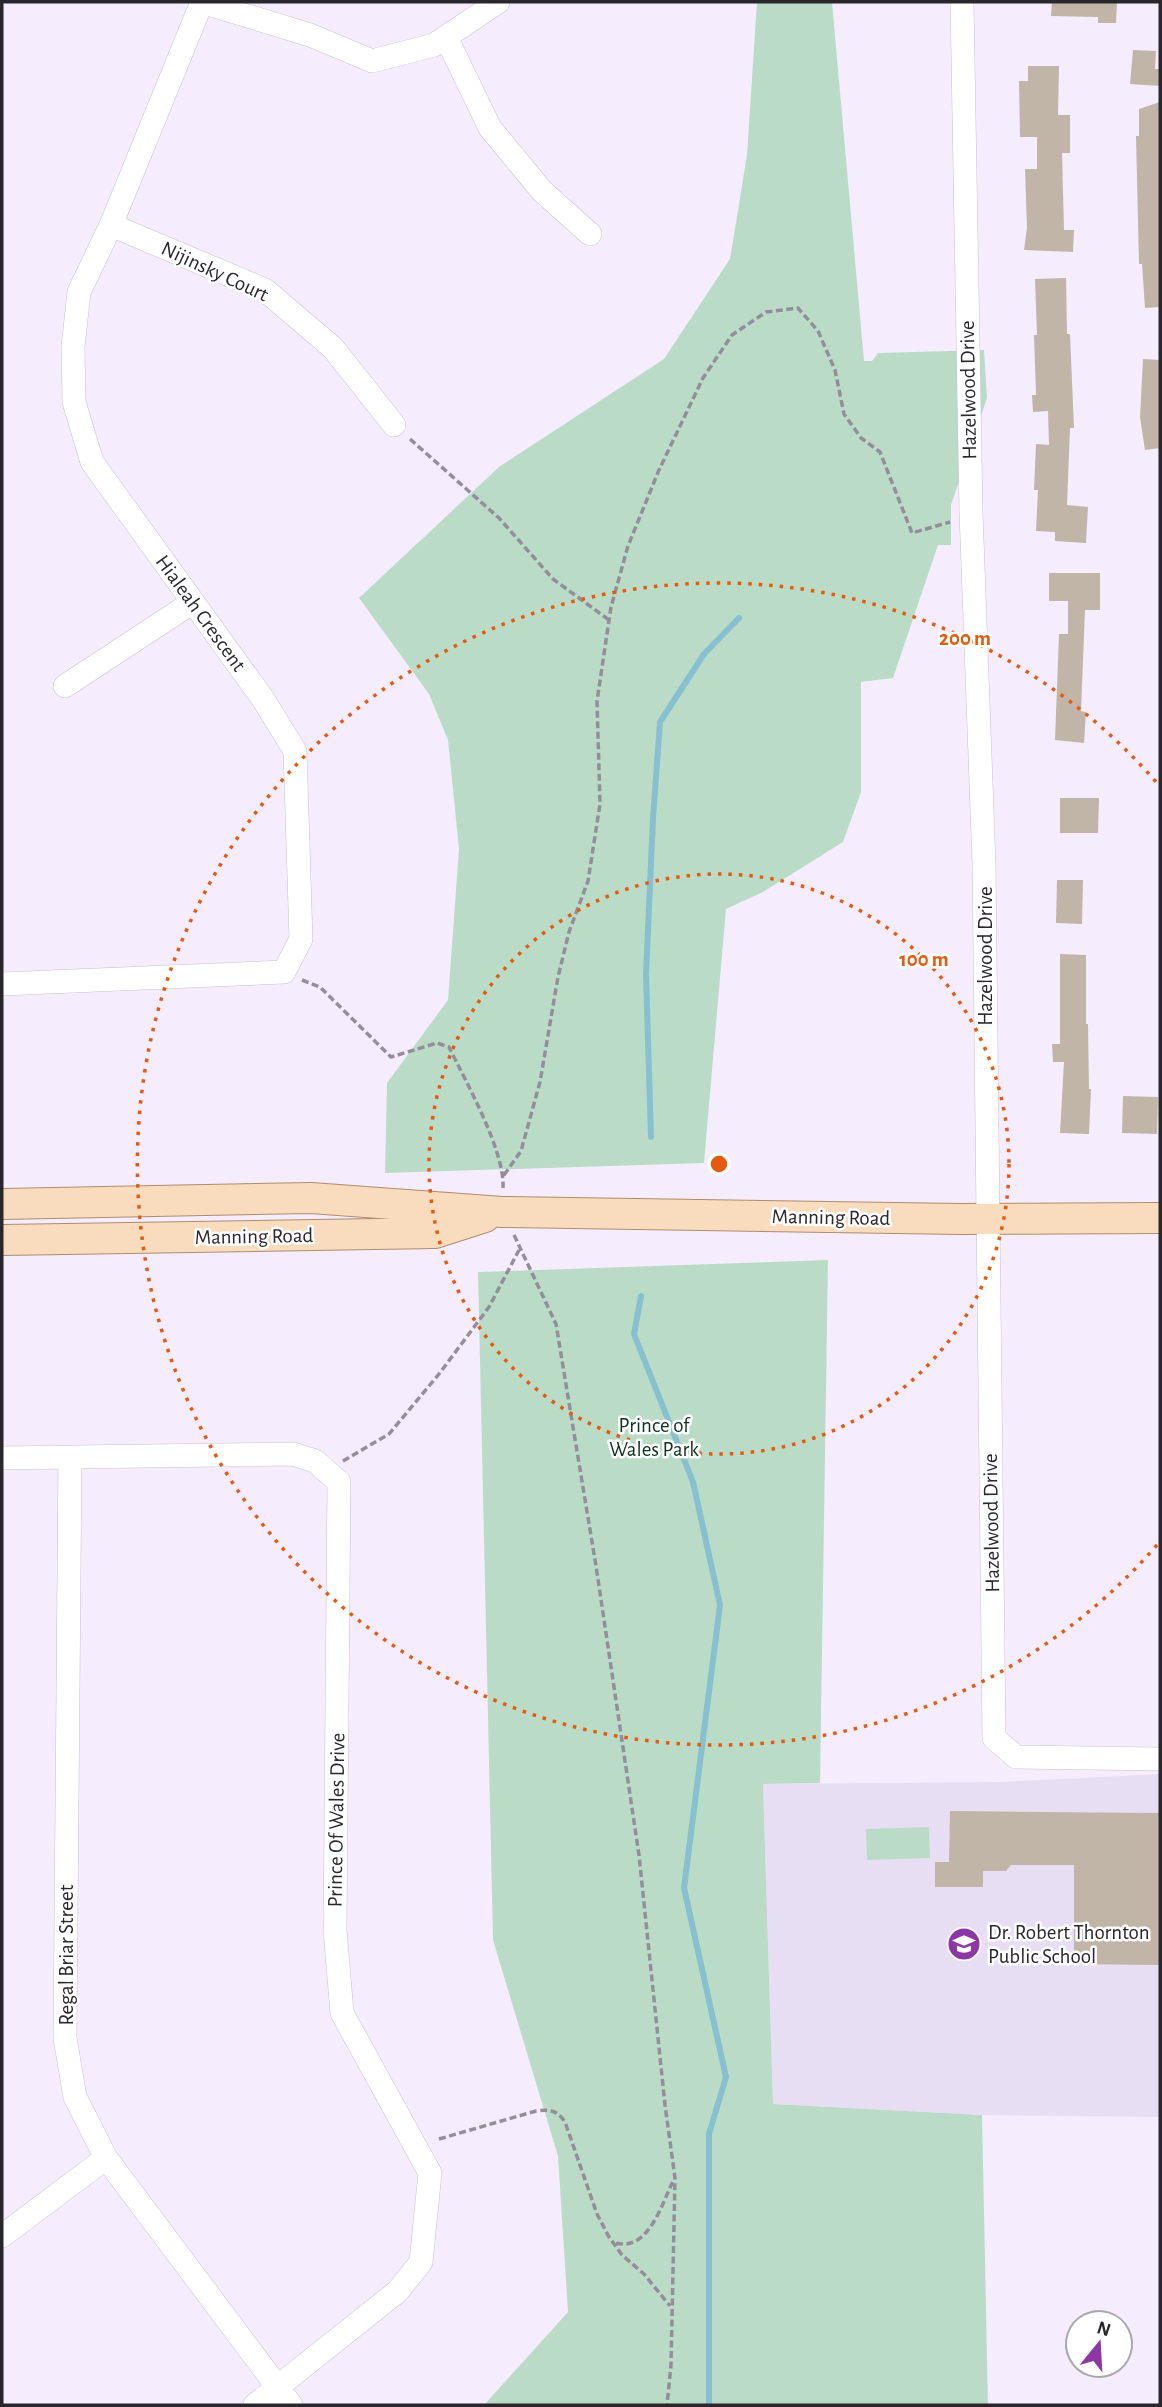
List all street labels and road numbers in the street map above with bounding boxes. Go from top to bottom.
street label: Nijinsky Court [158,238,272,305]
street label: Hazelwood Drive [957,320,980,460]
street label: Hialeah Crescent [152,551,250,676]
street label: Hazelwood Drive [975,886,996,1026]
street label: Manning Road [771,1206,891,1229]
street label: Manning Road [194,1225,314,1248]
street label: Hazelwood Drive [980,1453,1003,1593]
street label: Prince Of Wales Drive [324,1732,349,1908]
street label: Regal Briar Street [56,1884,77,2025]

